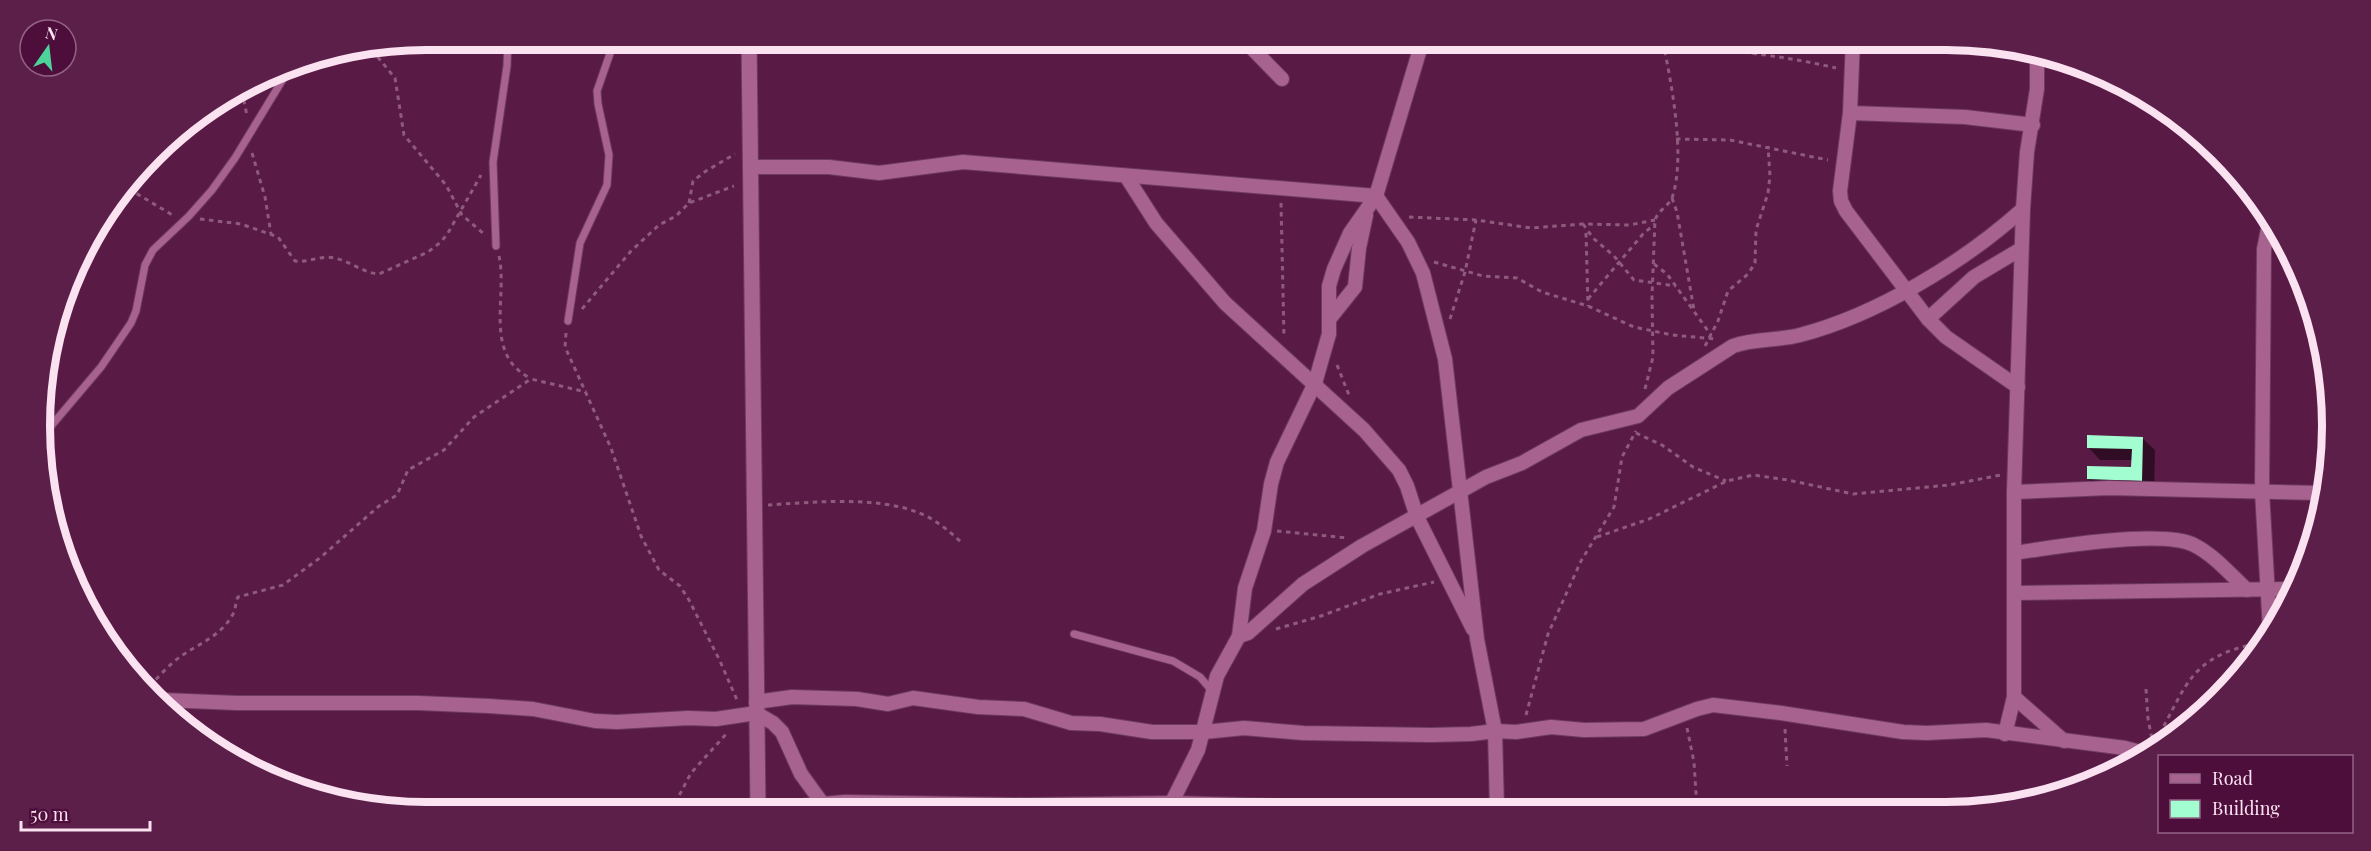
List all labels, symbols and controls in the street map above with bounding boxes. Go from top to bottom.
north arrow [18,18,78,78]
text: N [44,21,60,45]
legend [2158,755,2353,833]
text: Road [2212,766,2253,790]
scale bar [21,794,150,832]
text: Building [2212,796,2280,820]
text: 50 m [30,802,69,826]

